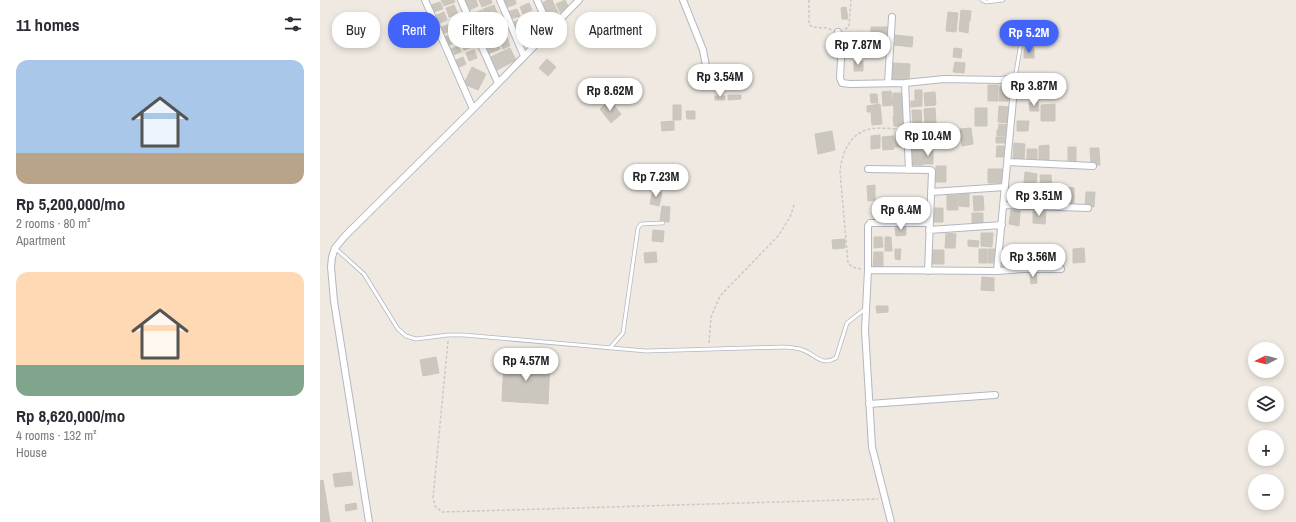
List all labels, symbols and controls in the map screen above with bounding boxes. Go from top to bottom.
chip: Buy [332,12,380,48]
chip: Rent [388,12,440,48]
chip: Filters [448,12,508,48]
chip: New [516,12,567,48]
chip: Apartment [575,12,656,48]
text: 11 homes [16,13,80,36]
icon: filters [282,13,304,35]
pin: Rp 5.2M [992,20,1066,54]
text: Rp 5.2M [1009,24,1049,41]
pin: Rp 7.87M [817,32,899,66]
text: Rp 7.87M [835,36,881,53]
pin: Rp 3.54M [679,64,761,98]
text: Rp 3.54M [697,68,743,85]
pin: Rp 3.87M [993,73,1075,107]
text: Rp 3.87M [1011,77,1057,94]
pin: Rp 8.62M [569,78,651,112]
text: Rp 8.62M [587,82,633,99]
icon: home [124,86,196,158]
pin: Rp 10.4M [887,123,969,157]
text: Rp 10.4M [905,127,951,144]
pin: Rp 7.23M [615,164,697,198]
text: Rp 7.23M [633,168,679,185]
pin: Rp 3.51M [998,183,1080,217]
text: Rp 3.51M [1016,187,1062,204]
text: Rp 5,200,000/mo [16,192,125,215]
pin: Rp 6.4M [864,197,938,231]
text: Rp 6.4M [881,201,921,218]
text: 2 rooms · 80 m² [16,215,91,232]
text: Apartment [16,232,65,249]
pin: Rp 3.56M [992,244,1074,278]
text: Rp 3.56M [1010,248,1056,265]
icon: home [124,298,196,370]
north arrow [1248,342,1284,378]
map controls [1248,342,1284,510]
pin: Rp 4.57M [485,348,567,382]
text: Rp 4.57M [503,352,549,369]
button: layers [1248,386,1284,422]
text: Rp 8,620,000/mo [16,404,125,427]
text: 4 rooms · 132 m² [16,427,97,444]
button: + [1248,430,1284,466]
text: House [16,444,47,461]
button: − [1248,474,1284,510]

